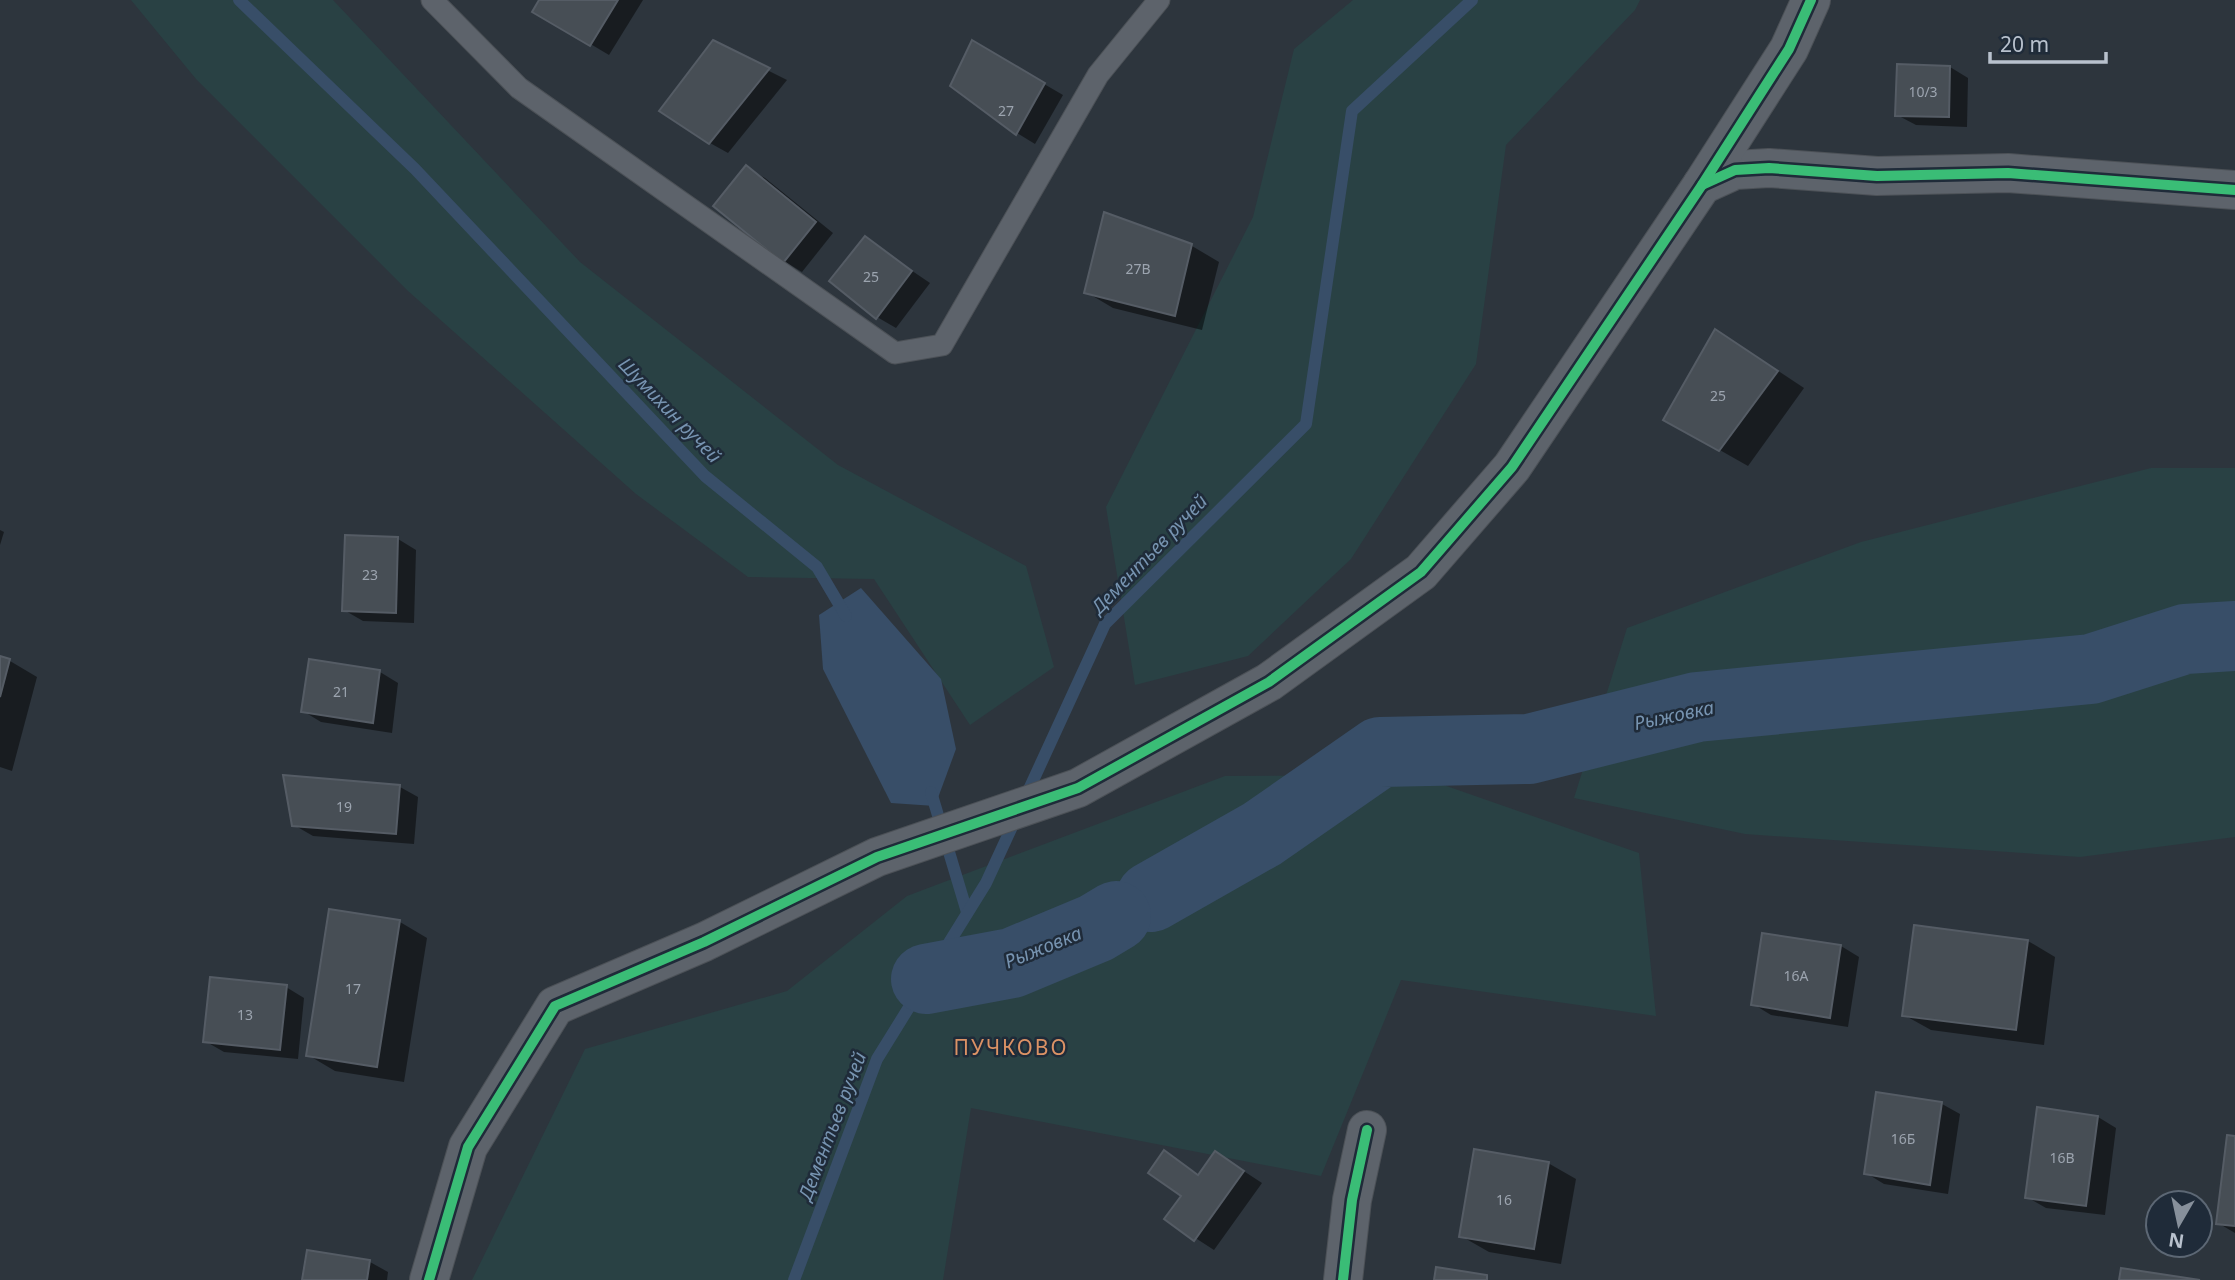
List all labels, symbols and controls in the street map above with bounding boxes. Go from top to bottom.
scale bar [1990,21,2106,65]
text: 20 m [2000,30,2049,58]
house number: 10/3 [1908,82,1938,101]
house number: 27 [998,101,1014,120]
house number: 27В [1125,259,1151,278]
house number: 25 [863,267,879,286]
water label: Шумихин ручей [613,352,727,469]
house number: 25 [1710,386,1726,405]
water label: Дементьев ручей [1084,488,1213,621]
house number: 23 [362,565,378,584]
house number: 21 [333,682,349,701]
water label: Рыжовка [1632,694,1717,736]
house number: 19 [336,797,352,816]
water label: Рыжовка [1001,920,1086,974]
house number: 16А [1784,966,1809,985]
house number: 17 [345,979,361,998]
house number: 13 [237,1005,253,1024]
district label: ПУЧКОВО [954,1033,1068,1061]
water label: Дементьев ручей [791,1048,872,1206]
house number: 16Б [1891,1129,1915,1148]
house number: 16В [2049,1148,2075,1167]
north arrow [2144,1189,2214,1259]
house number: 16 [1496,1190,1512,1209]
text: N [2167,1227,2186,1255]

